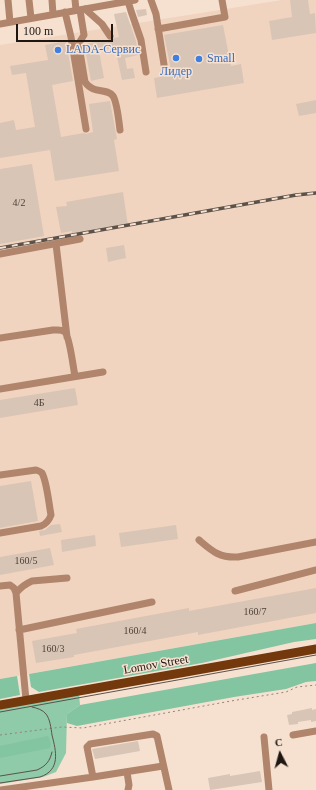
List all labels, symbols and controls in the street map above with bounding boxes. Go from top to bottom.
scale bar [18,16,115,42]
text: 100 m [23,24,53,38]
place label: LADA-Сервис [66,43,140,57]
marker: LADA-Сервис [53,45,63,55]
place label: Small [207,52,235,66]
marker: Лидер [171,53,181,63]
marker: Small [194,54,204,64]
place label: Лидер [160,65,192,79]
house number: 4/2 [13,197,25,209]
house number: 4Б [34,397,44,409]
house number: 160/5 [15,555,37,567]
house number: 160/7 [244,606,266,618]
house number: 160/4 [124,625,146,637]
house number: 160/3 [42,643,64,655]
street label: Lomov Street [122,652,190,678]
north arrow [260,734,300,774]
text: С [274,736,283,748]

